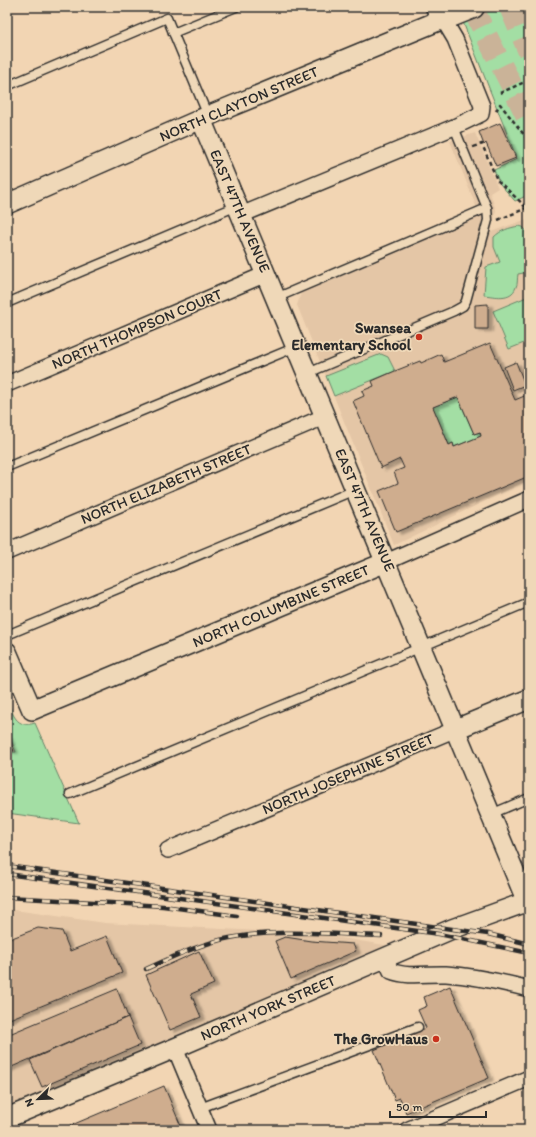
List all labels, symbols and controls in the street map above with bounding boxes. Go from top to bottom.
street label: NORTH CLAYTON STREET [157,62,322,146]
street label: EAST 47TH AVENUE [206,147,274,275]
street label: NORTH THOMPSON COURT [49,285,225,373]
place label: Swansea Elementary School [291,319,412,355]
marker: Swansea Elementary School [414,332,424,342]
street label: NORTH ELIZABETH STREET [78,440,255,528]
street label: EAST 47TH AVENUE [331,446,399,574]
street label: NORTH COLUMBINE STREET [190,560,373,651]
street label: NORTH JOSEPHINE STREET [260,729,437,818]
street label: NORTH YORK STREET [198,971,339,1045]
place label: The GrowHaus [333,1030,428,1048]
marker: The GrowHaus [431,1034,441,1044]
north arrow [18,1079,58,1119]
scale bar [390,1093,486,1119]
text: N [22,1097,37,1109]
text: 50 m [396,1100,422,1114]

